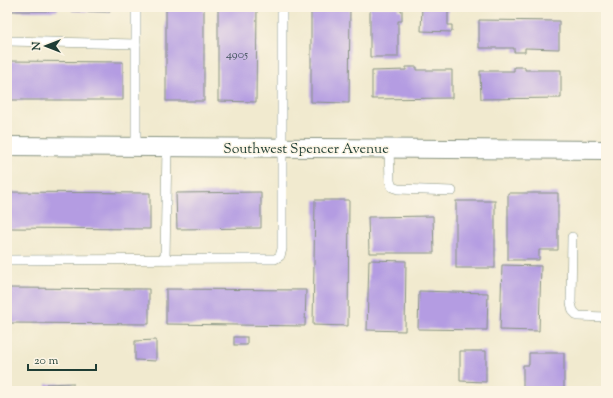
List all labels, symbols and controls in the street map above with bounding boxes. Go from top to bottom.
north arrow [26,26,66,66]
text: N [29,41,45,51]
house number: 4905 [226,46,248,64]
street label: Southwest Spencer Avenue [223,140,389,160]
scale bar [28,346,96,372]
text: 20 m [34,352,59,370]

